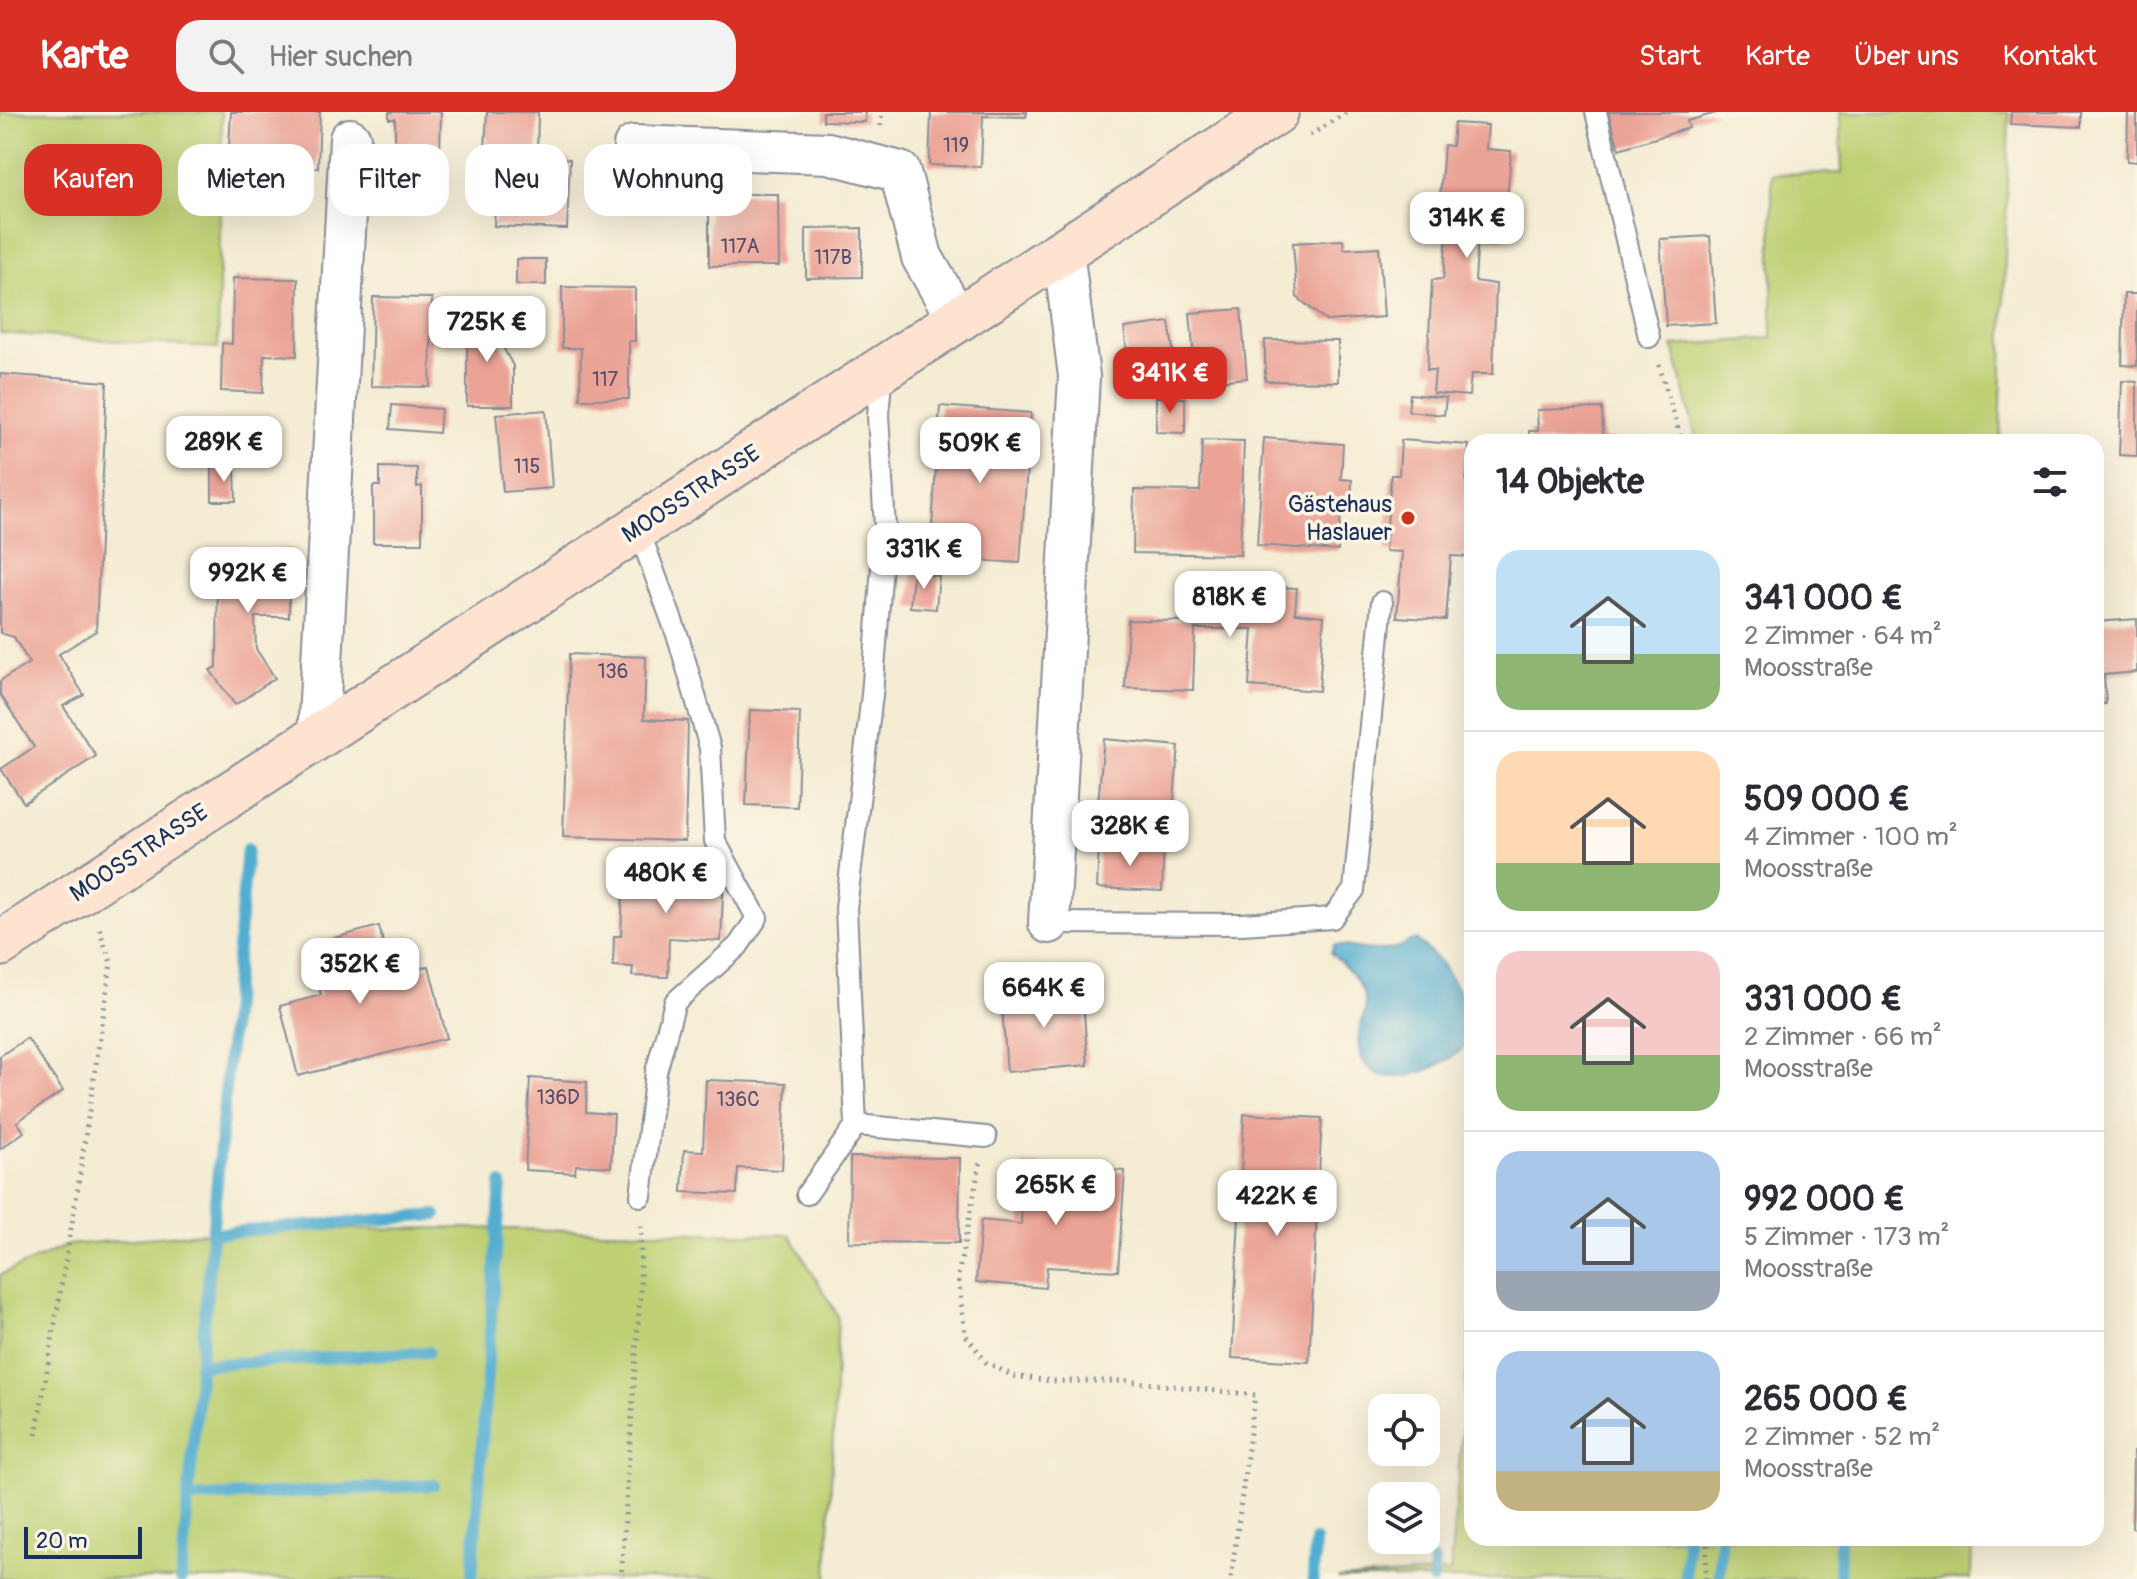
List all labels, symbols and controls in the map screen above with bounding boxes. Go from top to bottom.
search box [176,20,736,92]
text: Karte [40,32,128,80]
icon: search [204,34,248,78]
text: Hier suchen [268,38,413,75]
text: Start [1639,39,1701,74]
text: Karte [1745,39,1810,74]
text: Über uns [1854,39,1959,74]
text: Kontakt [2003,39,2097,74]
house number: 119 [943,133,969,158]
chip: Kaufen [24,144,162,216]
chip: Mieten [178,144,314,216]
chip: Filter [330,144,449,216]
chip: Neu [465,144,568,216]
chip: Wohnung [584,144,752,216]
pin: 314K € [1402,192,1532,260]
text: 314K € [1428,202,1506,234]
house number: 117A [720,234,760,259]
house number: 117B [814,245,852,270]
pin: 725K € [422,296,552,364]
text: 725K € [447,306,527,338]
pin: 341K € [1105,347,1235,415]
text: 341K € [1131,357,1209,389]
house number: 117 [592,367,619,392]
pin: 289K € [159,416,289,484]
pin: 509K € [915,417,1045,485]
text: 289K € [184,426,264,458]
text: 509K € [938,427,1022,459]
street label: MOOSSTRASSE [616,439,766,549]
house number: 115 [514,454,540,479]
icon: filters [2028,460,2072,504]
text: 14 Objekte [1496,461,1644,504]
place label: Gästehaus Haslauer [1288,490,1392,547]
marker: Gästehaus Haslauer [1399,509,1417,527]
pin: 331K € [859,523,989,591]
text: 331K € [885,533,963,565]
pin: 992K € [183,547,313,615]
text: 992K € [208,557,288,589]
pin: 818K € [1165,571,1295,639]
text: 341 000 € [1744,577,1903,620]
text: 818K € [1193,581,1267,613]
icon: home [1560,582,1656,678]
text: 2 Zimmer · 64 m² [1744,620,1942,652]
text: Moosstraße [1744,652,1873,684]
house number: 136 [598,659,628,684]
text: 509 000 € [1744,778,1910,821]
icon: home [1560,783,1656,879]
street label: MOOSSTRASSE [64,798,214,908]
pin: 328K € [1065,800,1195,868]
text: 328K € [1090,810,1170,842]
text: 4 Zimmer · 100 m² [1744,821,1958,853]
pin: 480K € [601,847,731,915]
text: Moosstraße [1744,853,1873,885]
text: 480K € [624,857,708,889]
pin: 352K € [295,938,425,1006]
text: 352K € [319,948,401,980]
pin: 664K € [979,962,1109,1030]
text: 664K € [1002,972,1086,1004]
text: 331 000 € [1744,978,1902,1021]
icon: home [1560,983,1656,1079]
text: 2 Zimmer · 66 m² [1744,1021,1942,1053]
text: Moosstraße [1744,1053,1873,1085]
house number: 136D [536,1085,580,1110]
house number: 136C [717,1087,759,1112]
pin: 265K € [991,1159,1121,1227]
text: 265K € [1015,1169,1097,1201]
pin: 422K € [1212,1170,1342,1238]
text: 992 000 € [1744,1178,1905,1221]
text: 422K € [1236,1180,1318,1212]
icon: home [1560,1183,1656,1279]
text: 5 Zimmer · 173 m² [1744,1221,1949,1253]
text: Moosstraße [1744,1253,1873,1285]
text: 265 000 € [1744,1378,1908,1421]
icon: home [1560,1383,1656,1479]
map controls [1368,1394,1440,1554]
button: locate [1368,1394,1440,1466]
text: 2 Zimmer · 52 m² [1744,1421,1940,1453]
text: Moosstraße [1744,1453,1873,1485]
button: layers [1368,1482,1440,1554]
scale bar [24,1523,142,1559]
text: 20 m [36,1527,88,1555]

